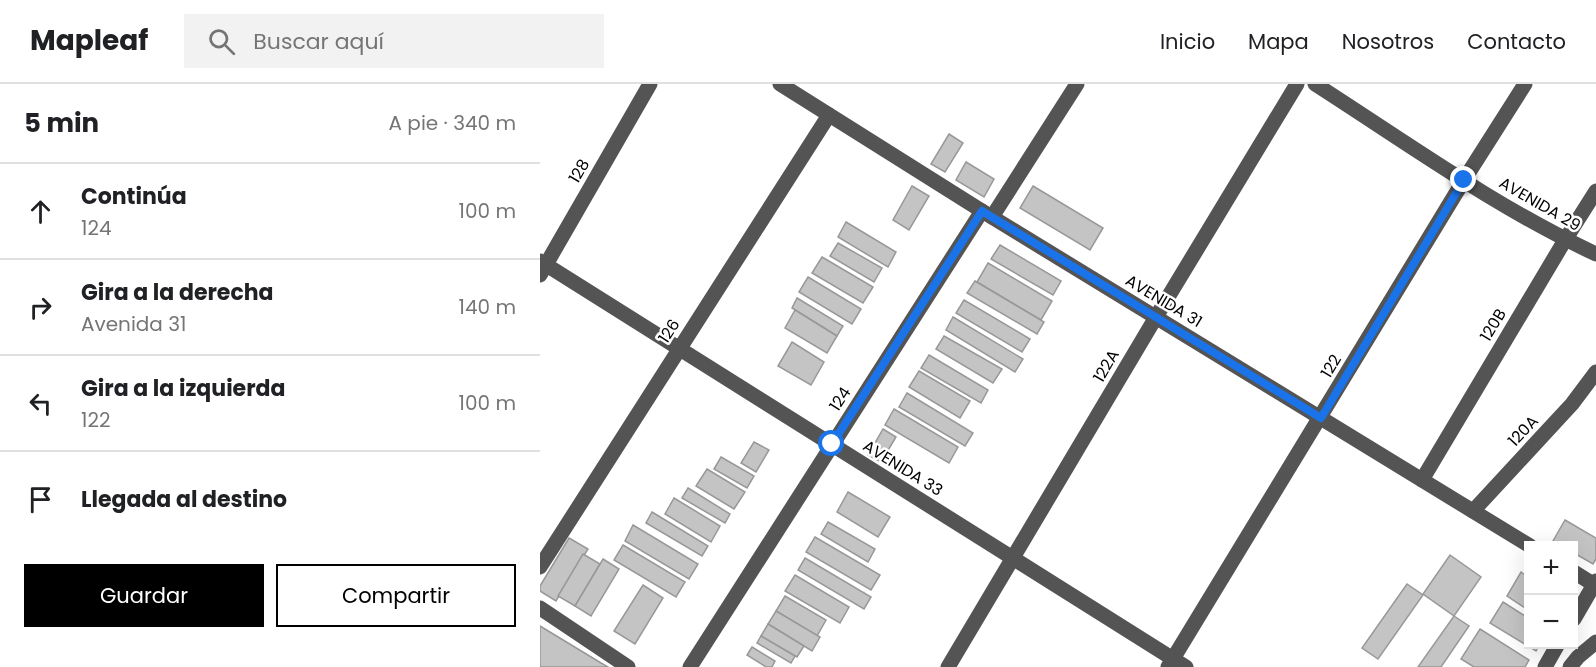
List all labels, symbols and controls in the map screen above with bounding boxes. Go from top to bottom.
search box [184,14,604,68]
text: Mapleaf [30,21,148,60]
icon: search [205,25,238,58]
text: Buscar aquí [253,26,384,57]
text: Inicio [1160,27,1215,56]
text: Mapa [1248,27,1309,56]
text: Nosotros [1342,27,1434,56]
text: Contacto [1467,27,1566,56]
text: 5 min [24,105,99,141]
text: A pie · 340 m [389,109,516,137]
street label: 128 [563,155,595,187]
route end [1450,166,1476,192]
street label: AVENIDA 29 [1495,171,1585,237]
text: Continúa [81,181,187,212]
icon: ahead [24,195,57,228]
text: 100 m [459,197,516,225]
text: 124 [81,214,111,242]
street label: AVENIDA 31 [1121,269,1207,333]
text: Gira a la derecha [81,277,274,308]
icon: right [24,291,57,324]
text: 140 m [459,293,516,321]
street label: 120B [1474,304,1512,346]
text: Avenida 31 [81,310,186,338]
street label: 126 [653,314,685,348]
street label: 122A [1087,345,1125,387]
street label: 122 [1315,350,1347,382]
text: Gira a la izquierda [81,373,285,404]
street label: 124 [824,383,856,415]
icon: left [24,387,57,420]
text: 100 m [459,389,516,417]
text: 122 [81,406,110,434]
street label: 120A [1503,410,1544,452]
route start [818,430,844,456]
street label: AVENIDA 33 [859,434,947,502]
icon: arrive [24,483,57,516]
text: Llegada al destino [81,484,287,515]
map controls [1524,541,1578,649]
button: + [1524,541,1578,595]
button: Guardar [24,564,264,627]
button: Compartir [276,564,516,627]
button: − [1524,595,1578,649]

